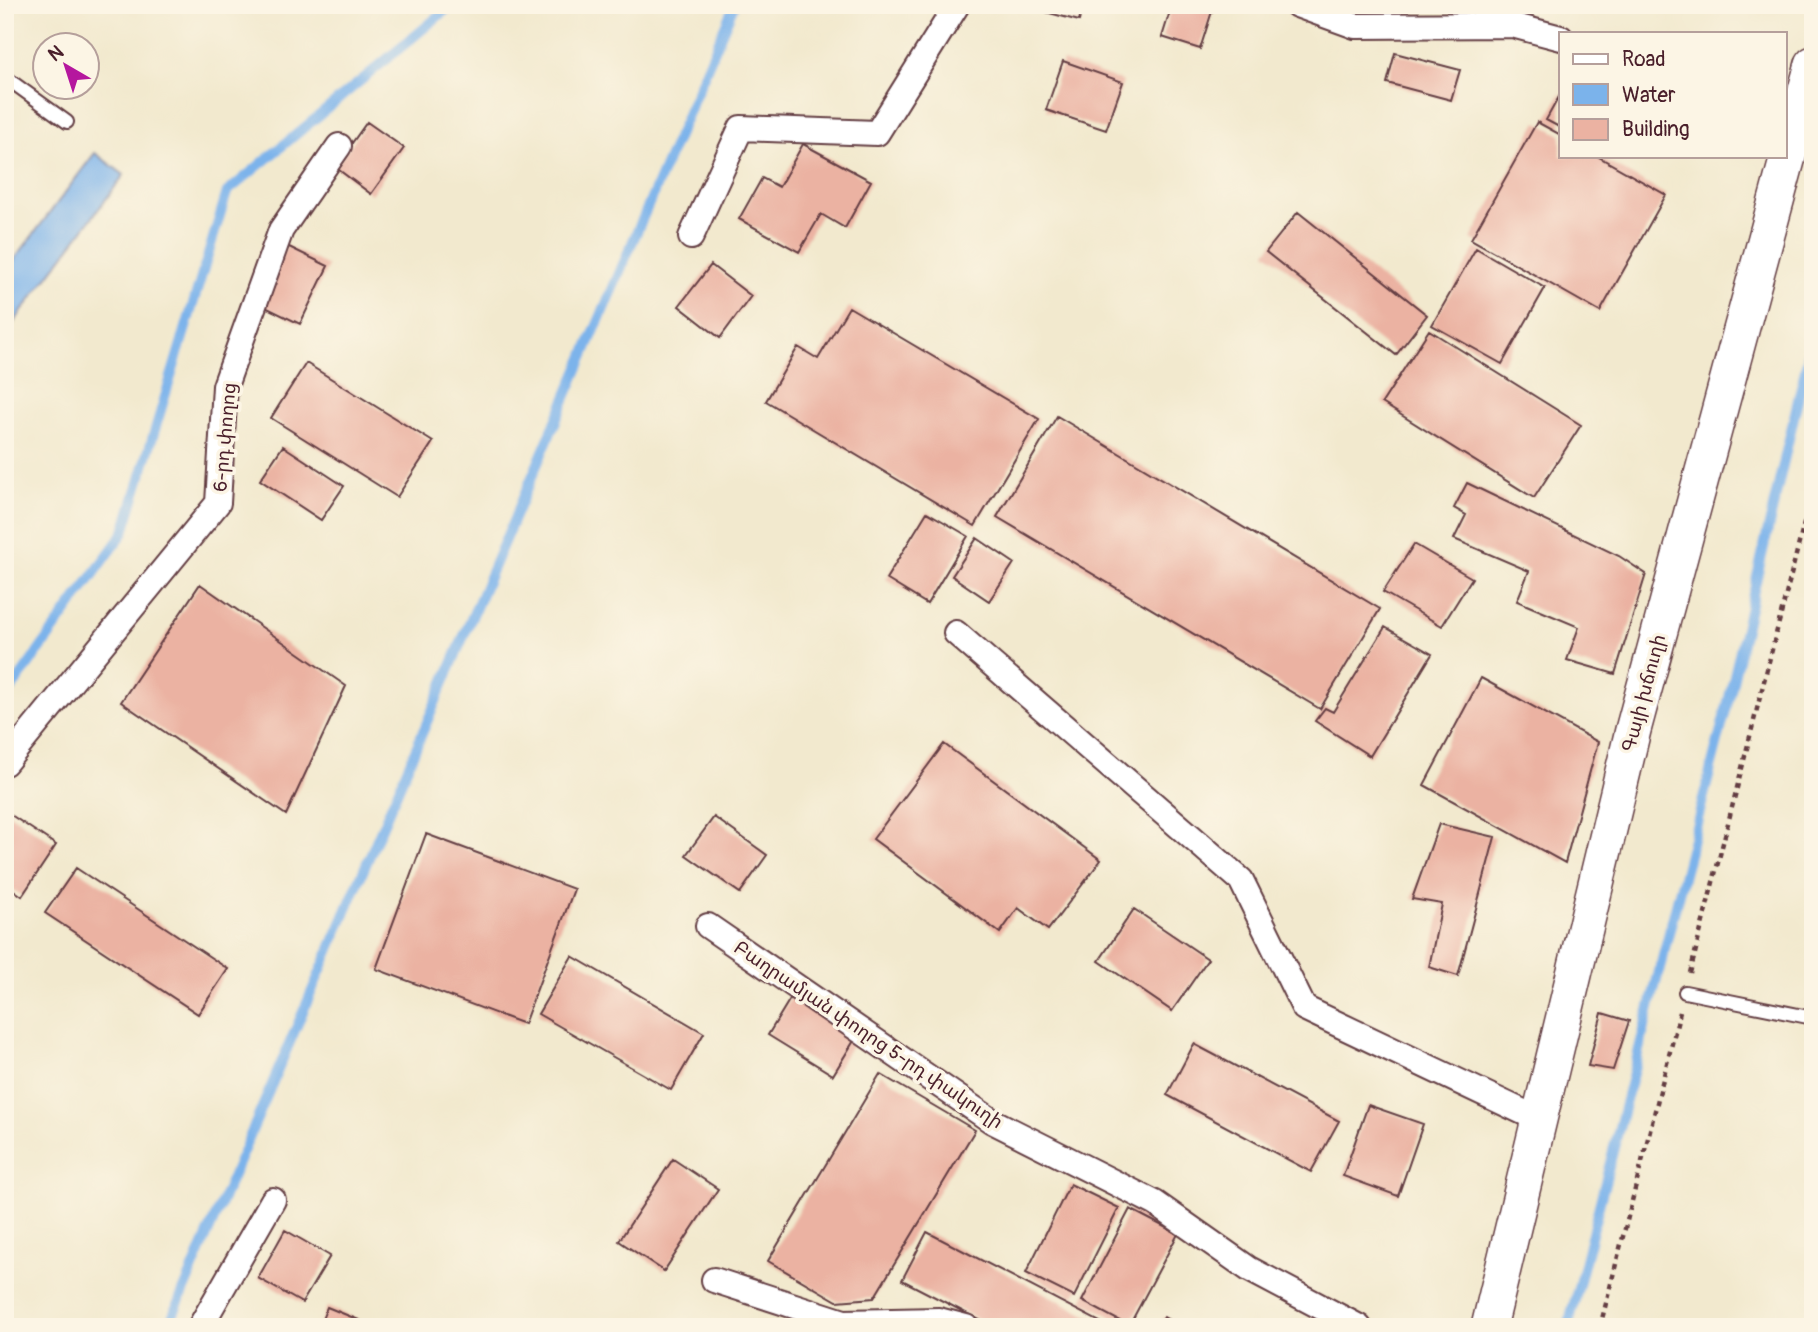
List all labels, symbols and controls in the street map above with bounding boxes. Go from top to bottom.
north arrow [32,32,102,102]
legend [1559,32,1786,158]
text: N [43,40,69,67]
text: Road [1622,46,1666,73]
text: Water [1622,82,1676,109]
text: Building [1622,116,1689,143]
street label: 6-րդ փողոց [208,382,242,493]
street label: Գայի խճուղի [1617,632,1671,755]
street label: Բաղրամյան փողոց 5-րդ փակուղի [729,936,1008,1134]

